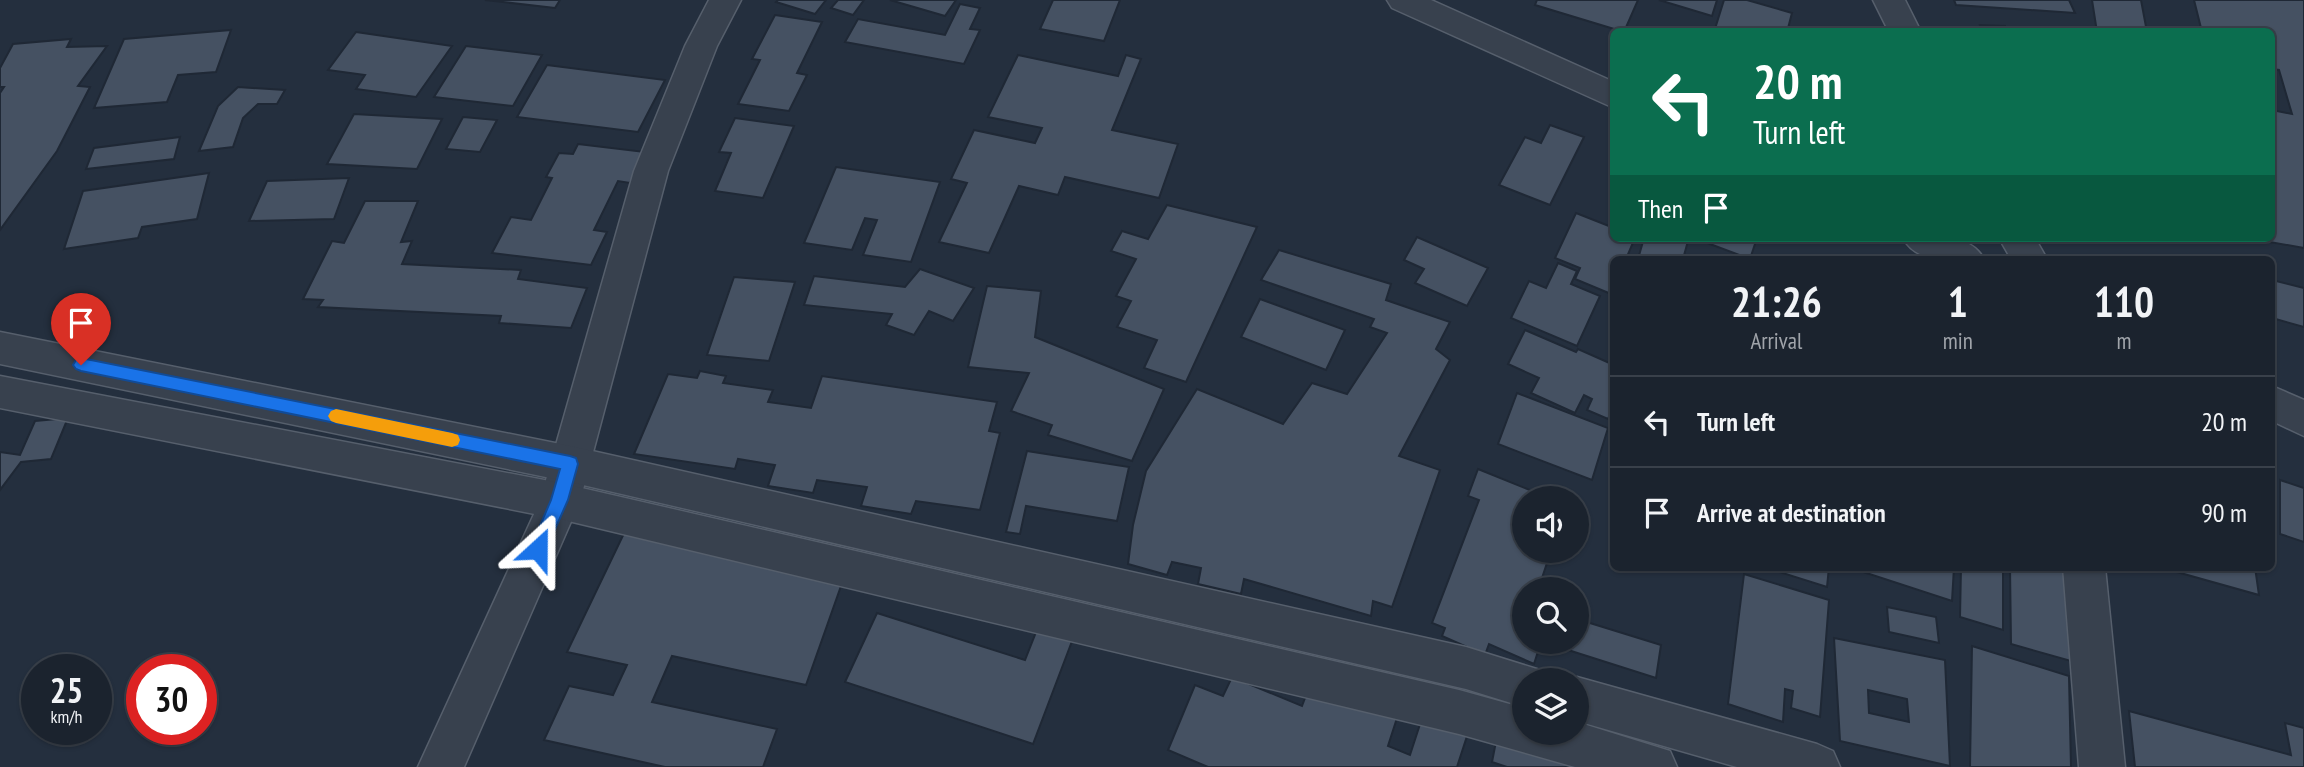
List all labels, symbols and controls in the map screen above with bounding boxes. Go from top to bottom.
text: 20 m [1753,49,1842,113]
icon: left [1638,56,1729,147]
text: Turn left [1753,111,1845,153]
icon: arrive [1697,189,1735,227]
text: Then [1638,192,1683,225]
text: 21:26 [1731,274,1822,329]
text: 1 [1948,274,1968,329]
text: 110 [2094,274,2154,329]
pin [51,293,111,365]
icon: arrive [62,304,100,342]
text: Arrival [1750,326,1802,355]
text: min [1943,326,1973,355]
text: m [2116,326,2131,355]
icon: left [1638,403,1676,441]
text: Turn left [1697,405,1775,438]
text: 20 m [2201,405,2247,438]
map controls [1512,486,1589,745]
button: sound [1512,486,1589,563]
icon: arrive [1638,494,1676,532]
text: Arrive at destination [1697,496,1886,529]
text: 90 m [2201,496,2247,529]
position arrow [501,512,575,586]
button: search [1512,577,1589,654]
speed limit sign: 30 [126,654,217,745]
text: 25 [50,667,83,713]
button: layers [1512,668,1589,745]
text: km/h [51,705,82,728]

